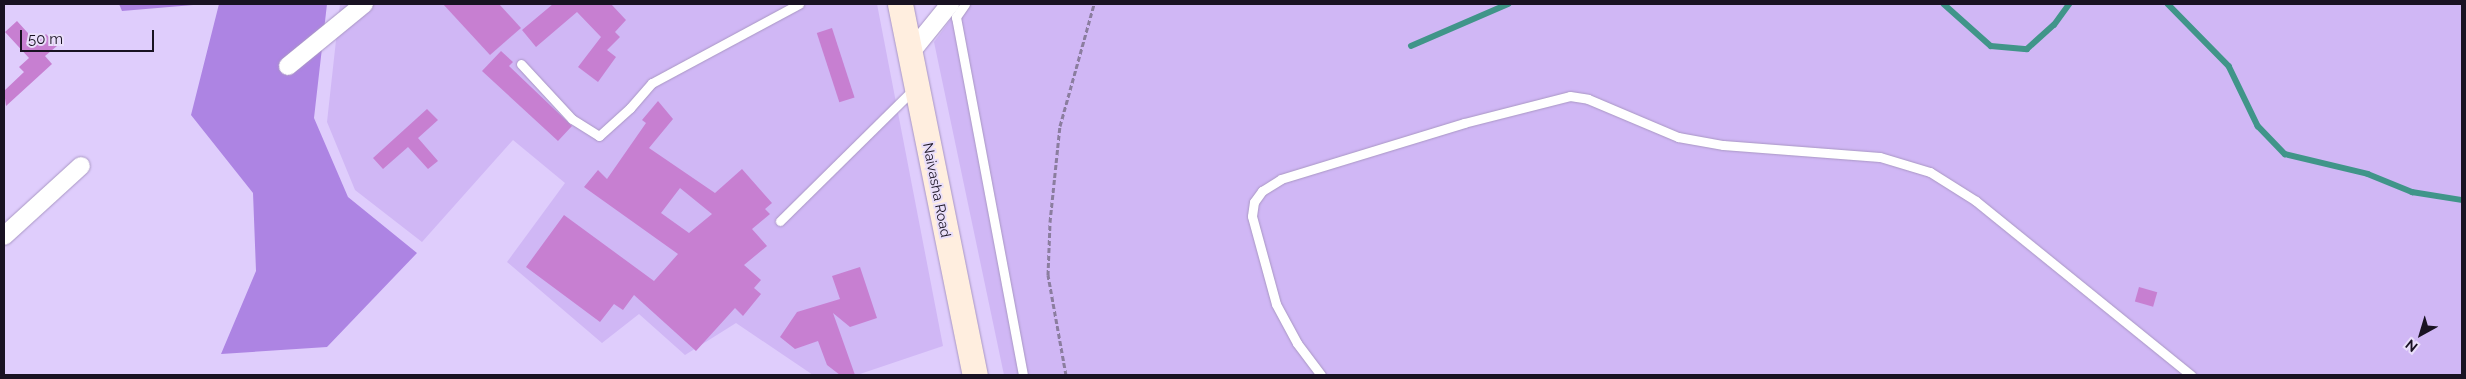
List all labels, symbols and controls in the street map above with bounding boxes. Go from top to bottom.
scale bar [22,20,156,52]
text: 50 m [28,30,63,48]
street label: Naivasha Road [920,141,954,239]
north arrow [2396,309,2446,359]
text: N [2402,336,2421,355]

